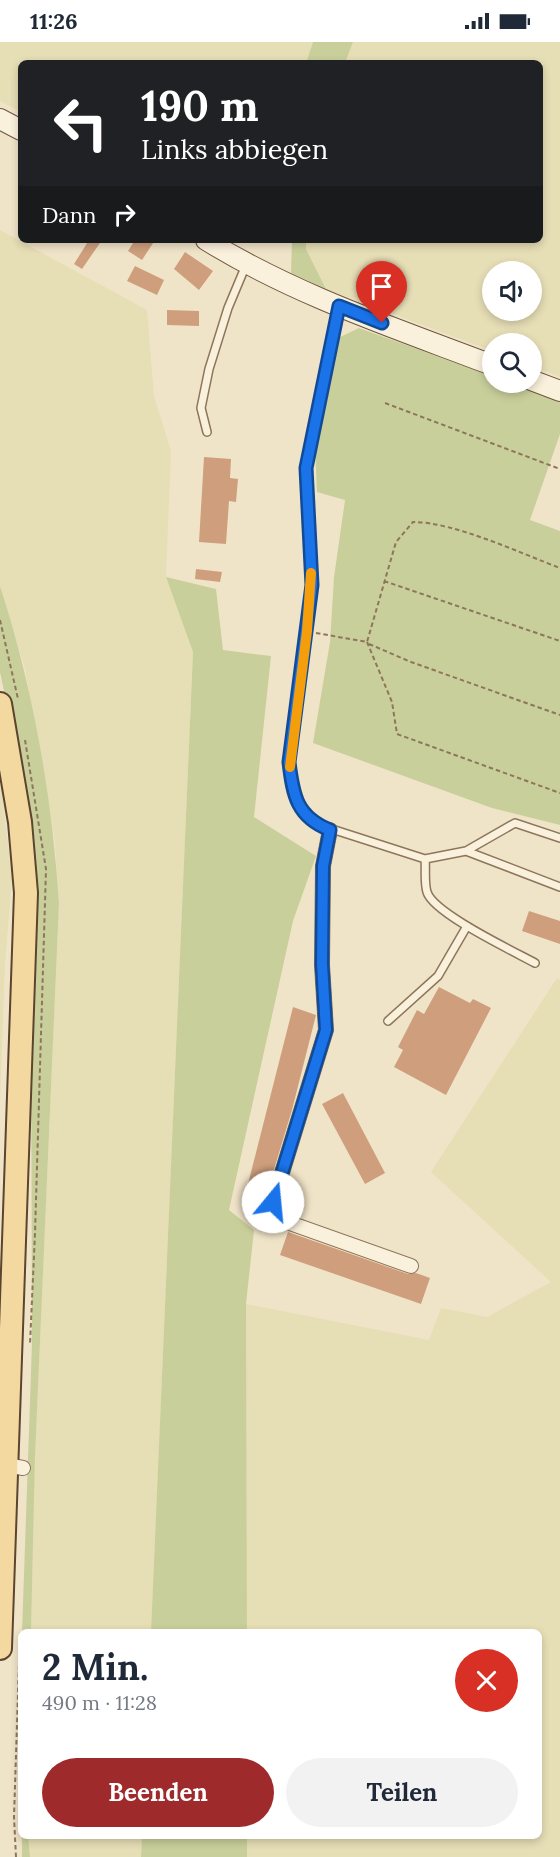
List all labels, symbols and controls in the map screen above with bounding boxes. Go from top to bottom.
text: 11:26 [30,7,78,35]
text: 190 m [141,79,259,133]
icon: left [42,84,120,162]
text: Links abbiegen [141,132,328,166]
icon: right [108,198,141,231]
text: Dann [42,201,96,229]
pin [356,261,407,323]
map controls [482,261,542,393]
button: sound [482,261,542,321]
icon: arrive [365,270,398,303]
button: search [482,333,542,393]
position arrow [241,1170,305,1234]
text: 2 Min. [42,1644,148,1690]
button: close [455,1649,518,1712]
text: 490 m · 11:28 [42,1690,157,1715]
button: Beenden [42,1758,274,1827]
button: Teilen [286,1758,518,1827]

